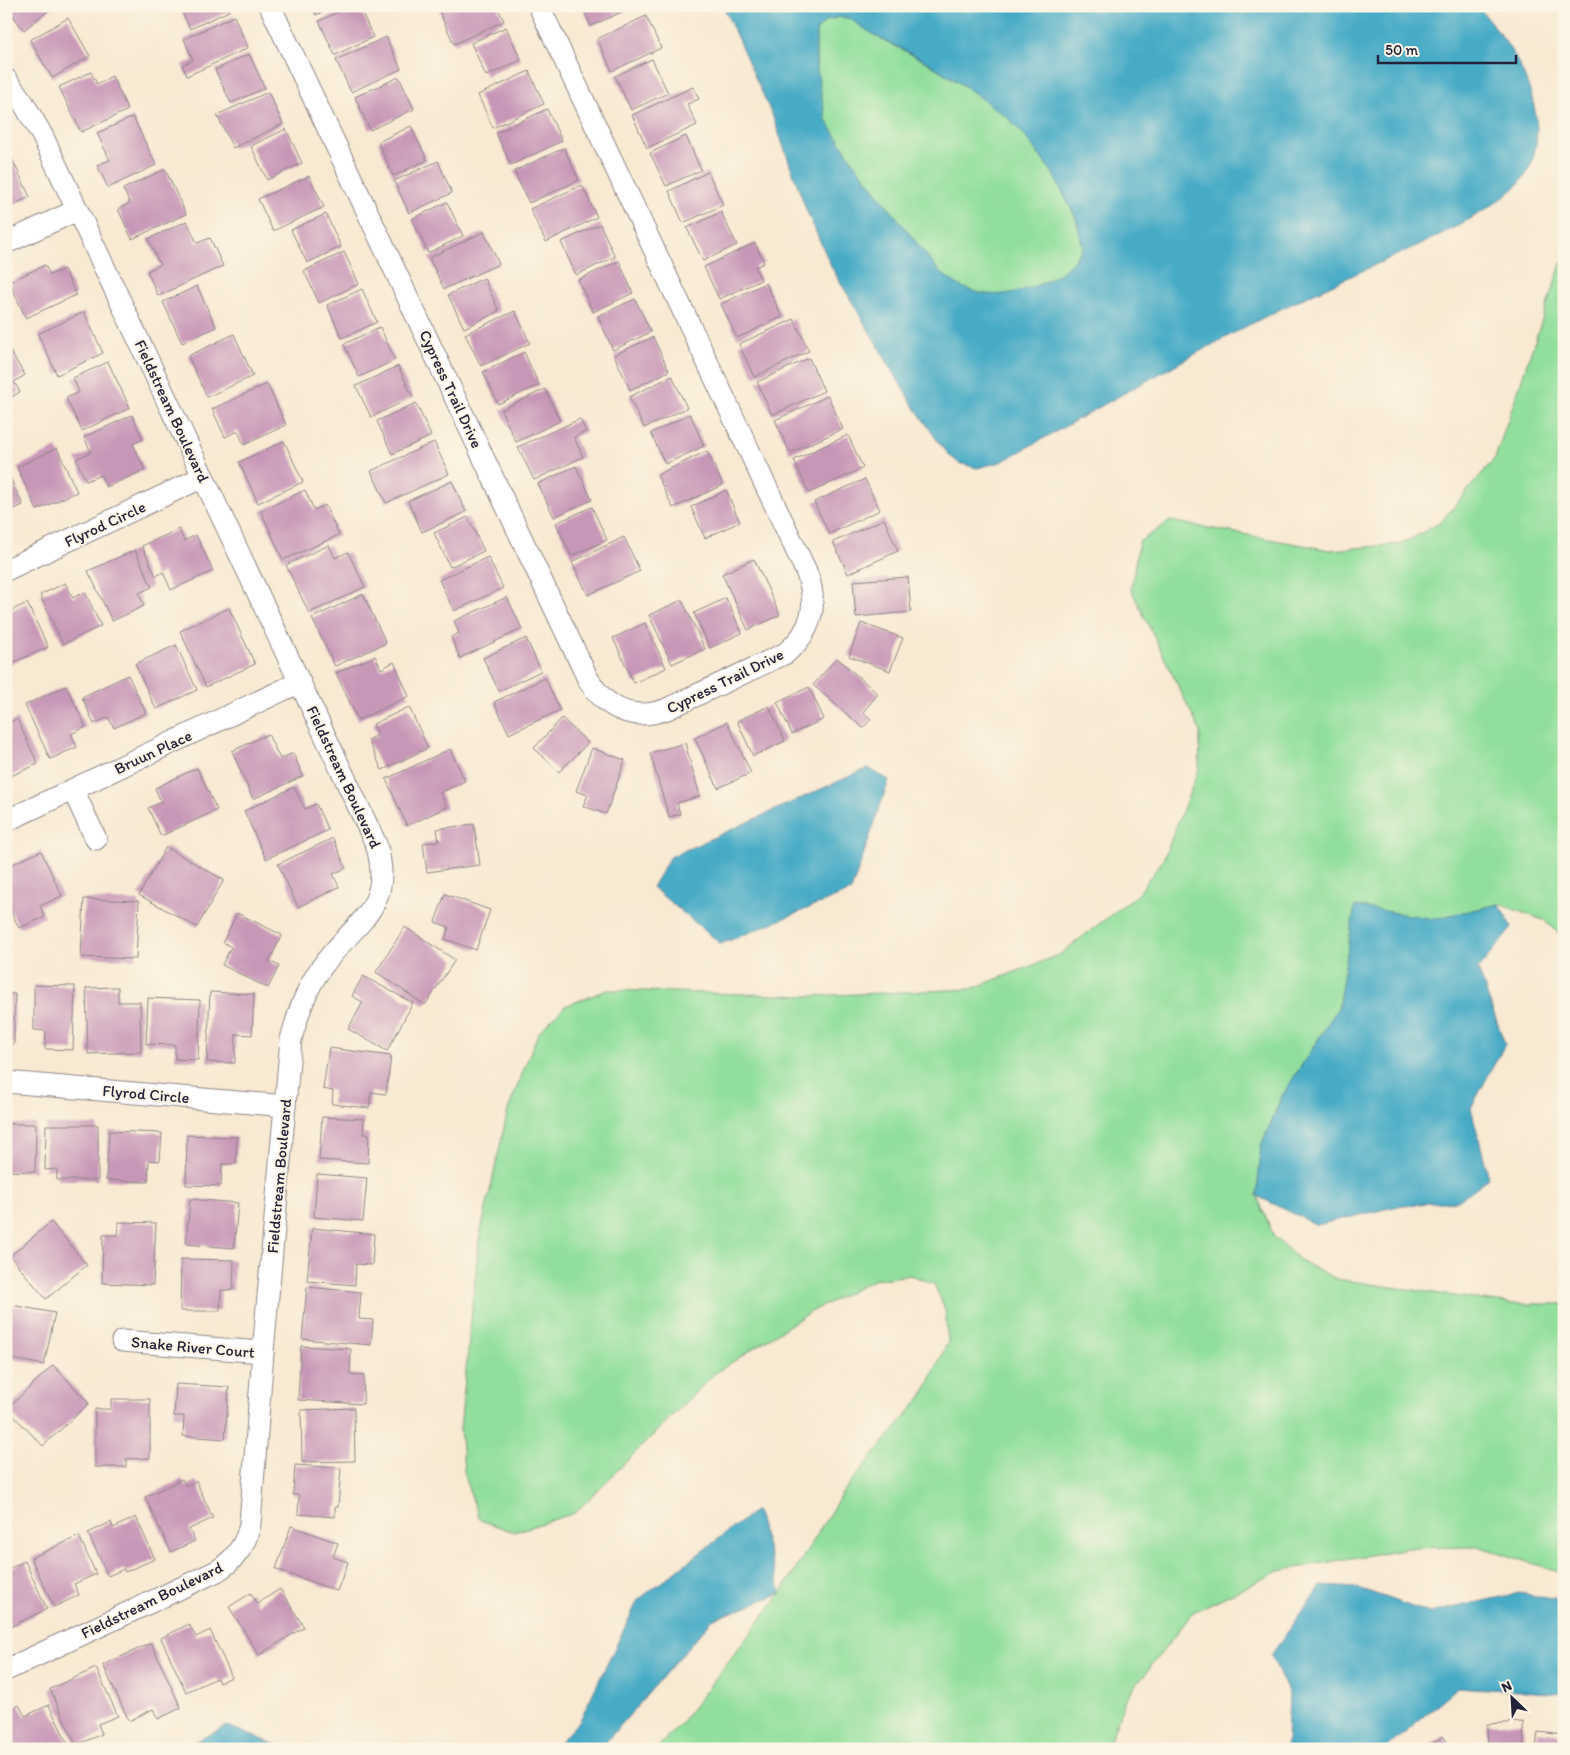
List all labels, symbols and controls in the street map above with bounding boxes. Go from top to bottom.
scale bar [1378,32,1515,64]
text: 50 m [1385,41,1418,59]
street label: Cypress Trail Drive [415,327,487,451]
street label: Fieldstream Boulevard [131,337,214,486]
street label: Flyrod Circle [61,497,149,551]
street label: Cypress Trail Drive [663,644,787,718]
street label: Fieldstream Boulevard [303,703,386,852]
street label: Bruun Place [111,726,195,778]
street label: Flyrod Circle [102,1081,191,1107]
street label: Fieldstream Boulevard [263,1098,295,1254]
street label: Snake River Court [130,1332,256,1362]
street label: Fieldstream Boulevard [78,1557,226,1643]
north arrow [1488,1672,1538,1722]
text: N [1499,1677,1515,1696]

